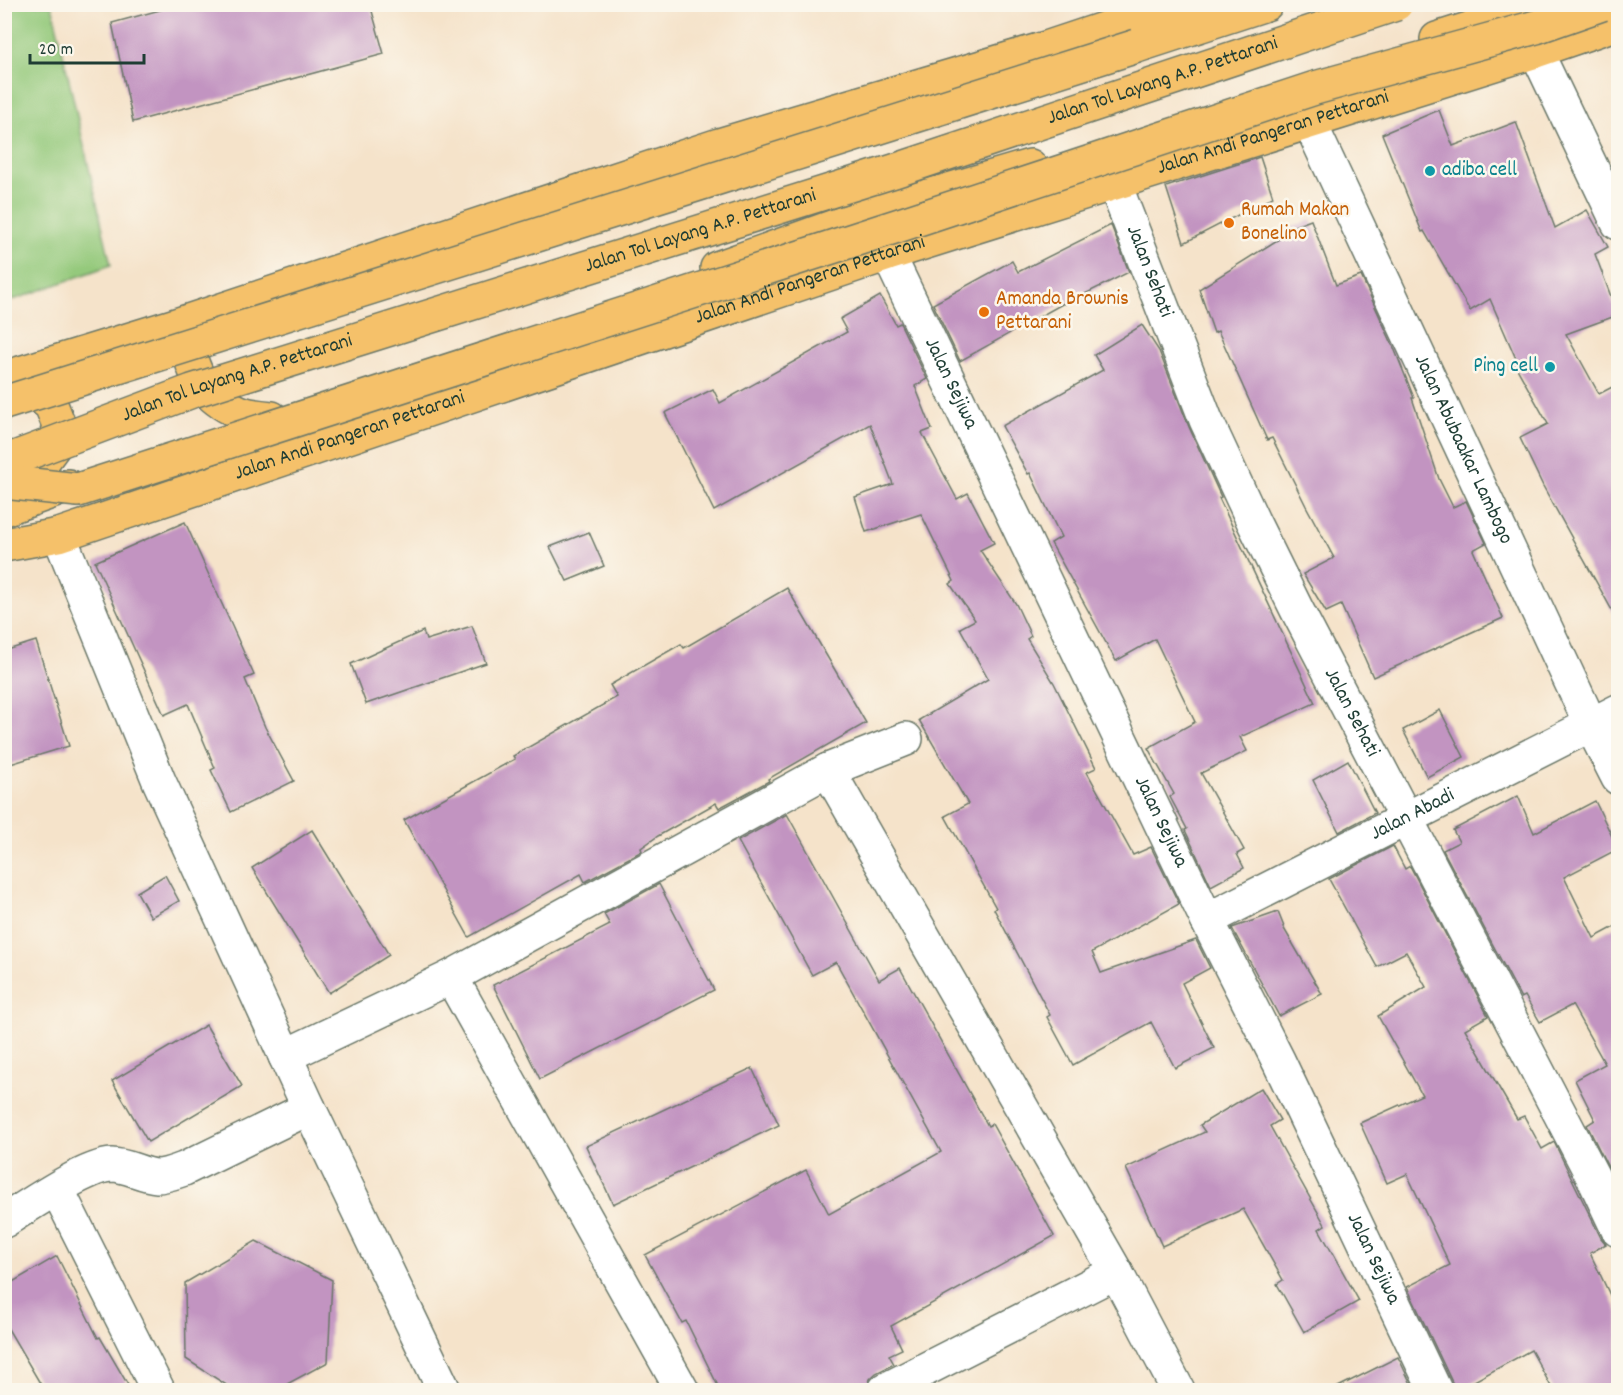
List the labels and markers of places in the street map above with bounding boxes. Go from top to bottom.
place label: adiba cell [1442,156,1517,186]
marker: adiba cell [1423,164,1437,178]
place label: Rumah Makan Bonelino [1241,196,1349,250]
marker: Rumah Makan Bonelino [1222,216,1236,230]
place label: Amanda Brownis Pettarani [996,285,1129,339]
marker: Amanda Brownis Pettarani [977,305,991,319]
place label: Ping cell [1473,352,1538,382]
marker: Ping cell [1543,360,1557,374]

